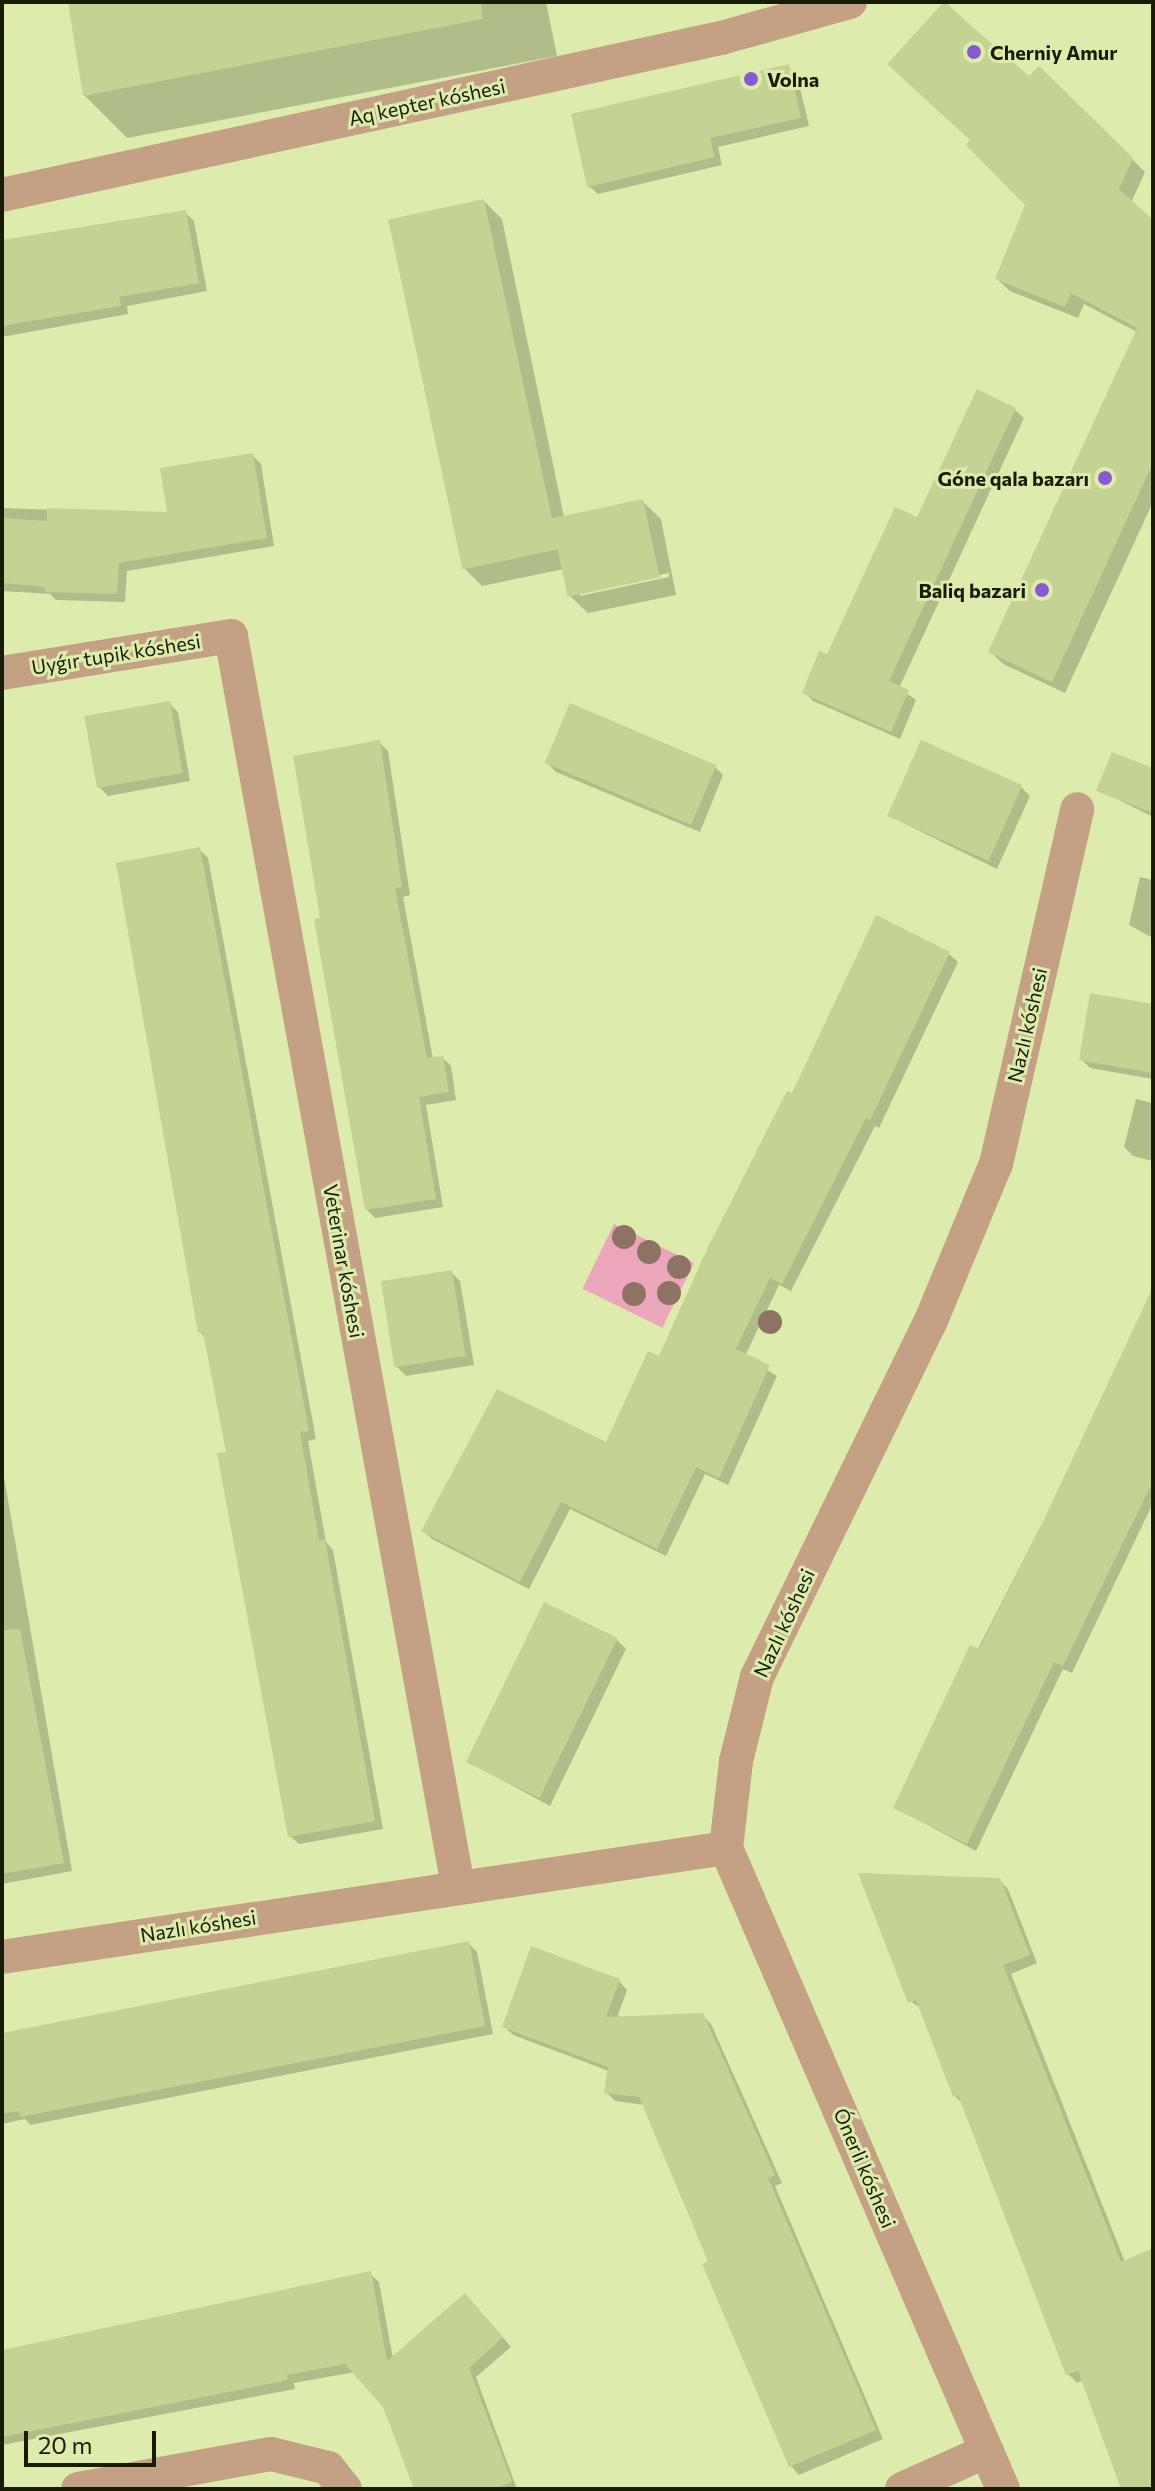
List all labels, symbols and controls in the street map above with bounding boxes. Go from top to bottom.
place label: Cherniy Amur [990,40,1117,64]
marker: Cherniy Amur [965,43,983,61]
place label: Volna [767,67,819,91]
marker: Volna [742,70,760,88]
street label: Aq kepter kóshesi [347,74,507,130]
place label: Góne qala bazarı [937,466,1089,490]
marker: Góne qala bazarı [1096,469,1114,487]
place label: Baliq bazari [919,578,1026,602]
marker: Baliq bazari [1033,581,1051,599]
street label: Uyǵır tupik kóshesi [30,629,202,679]
street label: Nazlı kóshesi [1002,965,1052,1085]
street label: Veterinar kóshesi [319,1182,369,1340]
street label: Nazlı kóshesi [748,1565,820,1681]
street label: Nazlı kóshesi [138,1905,258,1947]
street label: Ónerli kóshesi [829,2104,901,2232]
scale bar [28,2415,160,2465]
text: 20 m [38,2430,92,2459]

